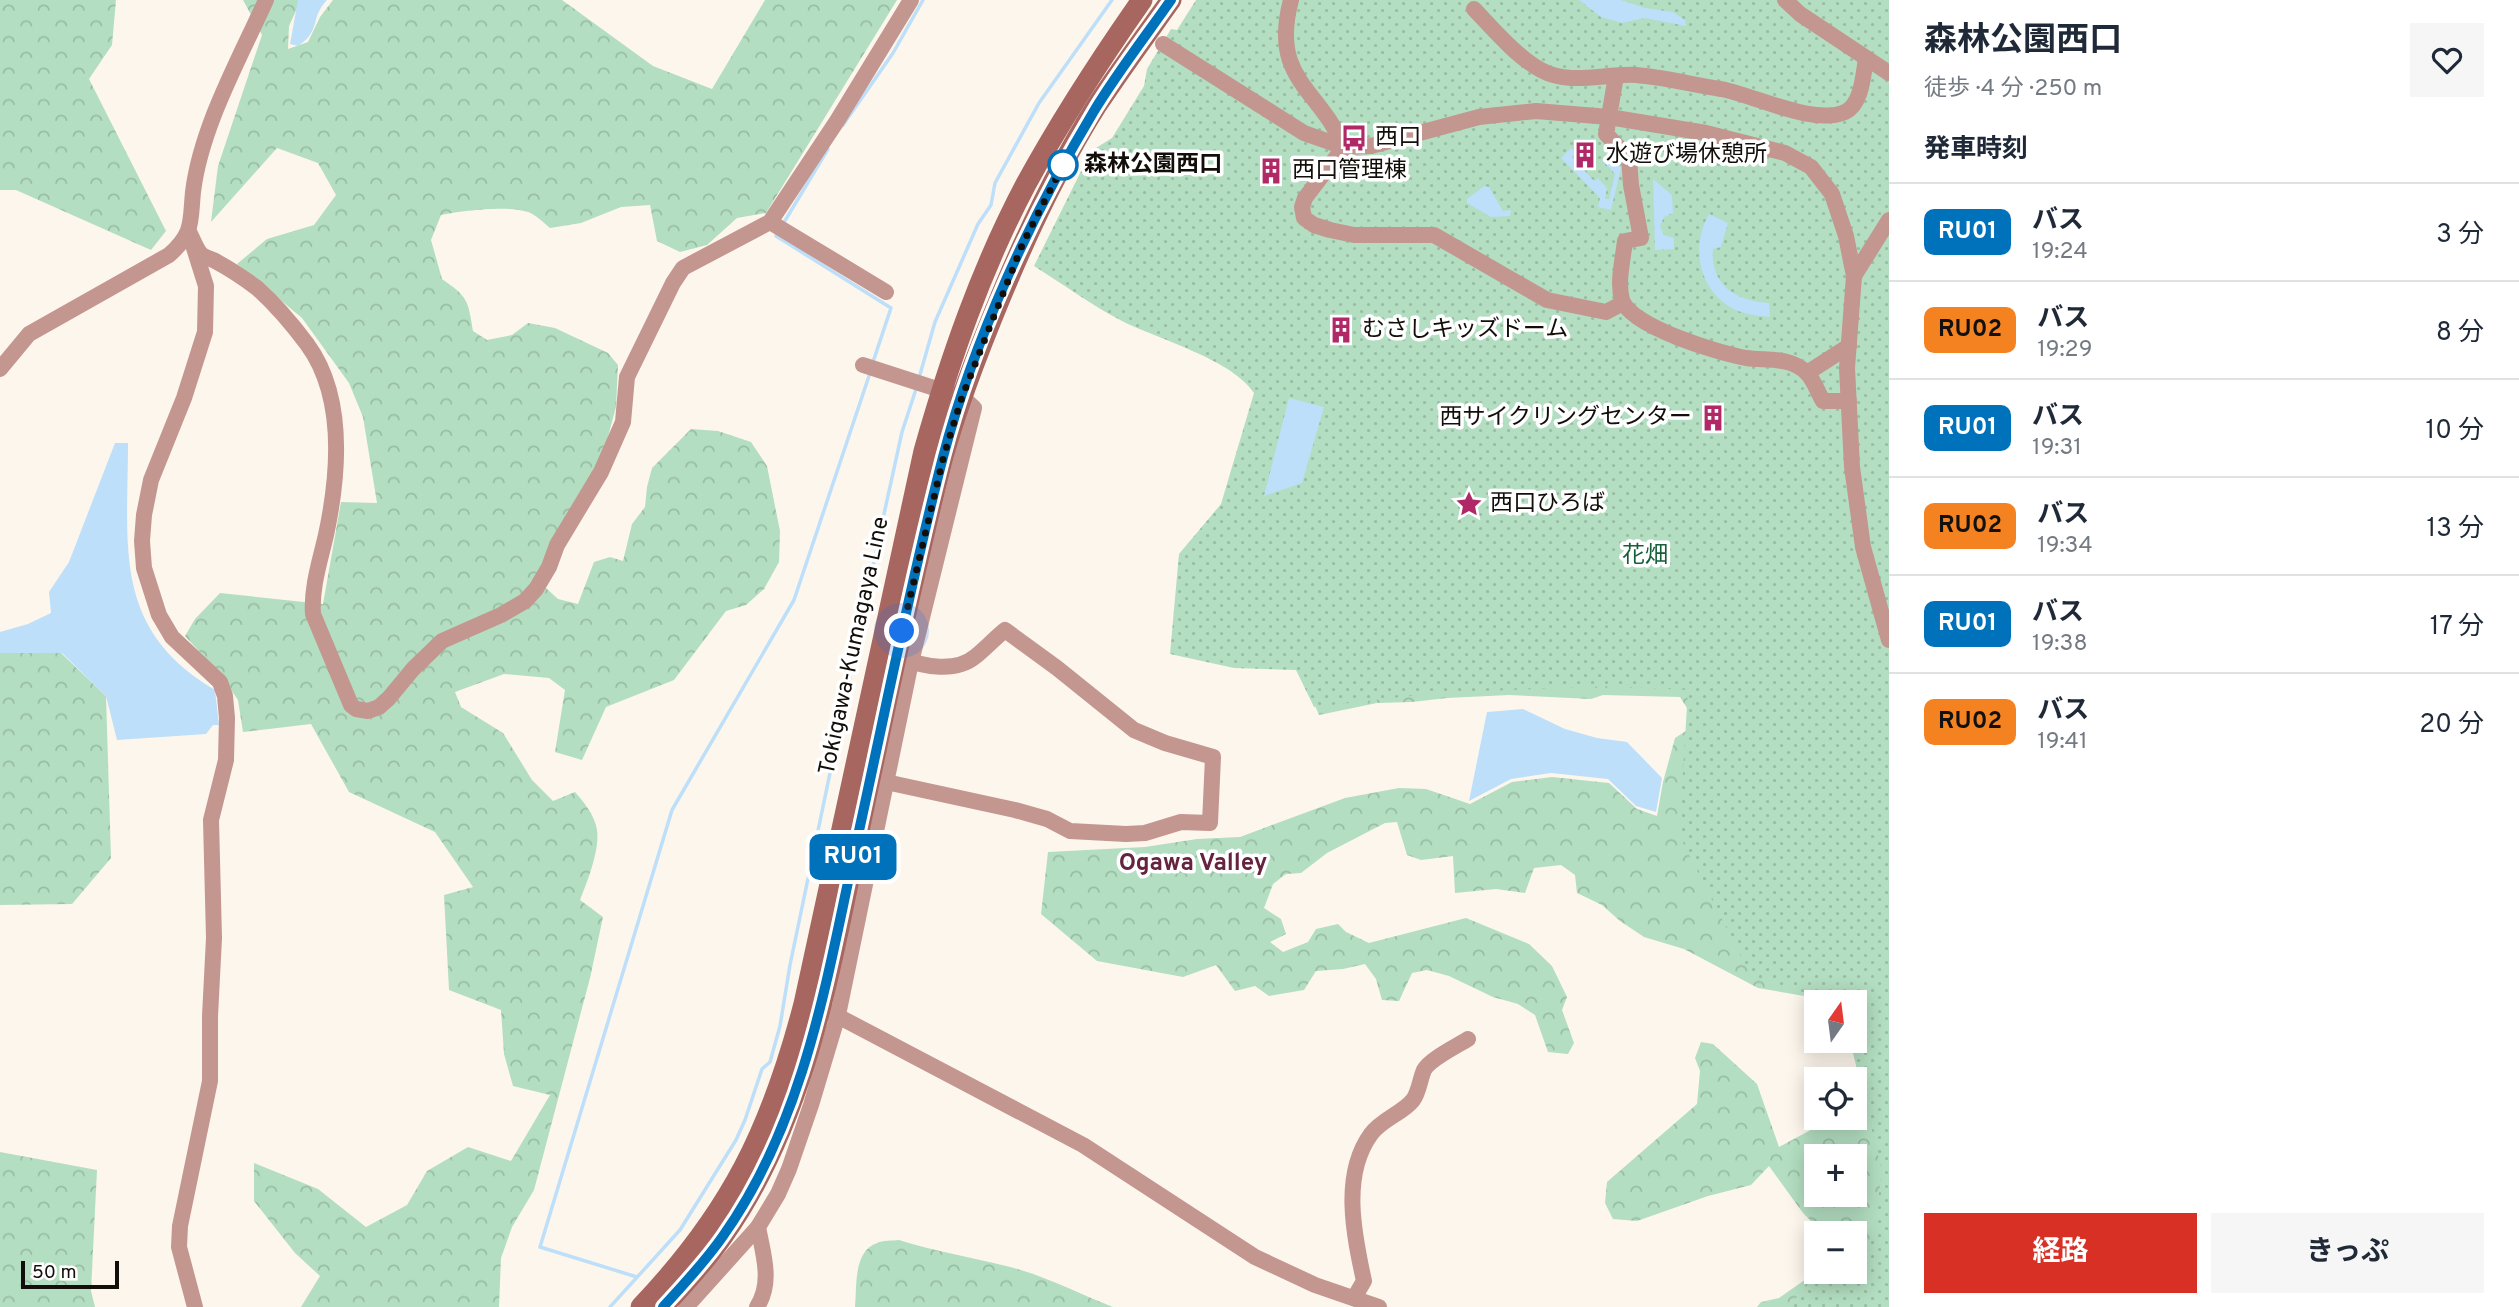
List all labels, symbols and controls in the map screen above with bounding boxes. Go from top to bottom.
text: 森林公園西口 [1924,21,2122,63]
button: heart [2410,23,2484,97]
text: 徒歩 · 4 分 · 250 m [1924,75,2102,104]
bus stop icon: 西口 [1339,123,1369,153]
place label: 西口 [1375,124,1421,153]
text: 発車時刻 [1924,134,2028,167]
building icon: 水遊び場休憩所 [1570,140,1600,170]
place label: 水遊び場休憩所 [1606,141,1767,170]
marker: 森林公園西口 [1048,150,1078,180]
place label: 森林公園西口 [1084,151,1222,180]
building icon: 西口管理棟 [1256,156,1286,186]
place label: 西口管理棟 [1292,157,1407,186]
text: バス [2032,205,2084,238]
text: RU01 [1938,217,1997,247]
text: 3 分 [2436,219,2484,252]
text: 19:24 [2032,238,2088,267]
text: バス [2037,303,2089,336]
building icon: むさしキッズドーム [1326,315,1356,345]
text: RU02 [1938,315,2002,345]
place label: むさしキッズドーム [1362,316,1568,345]
text: 8 分 [2436,317,2484,350]
text: 19:29 [2037,336,2092,365]
text: バス [2032,401,2084,434]
building icon: 西サイクリングセンター [1698,403,1728,433]
place label: 西サイクリングセンター [1439,404,1692,433]
text: RU01 [1938,413,1997,443]
text: 10 分 [2425,415,2484,448]
text: 19:31 [2032,434,2082,463]
place icon: 西口ひろば [1454,489,1484,519]
place label: 西口ひろば [1490,490,1605,519]
text: バス [2037,499,2089,532]
text: RU02 [1938,511,2002,541]
text: 13 分 [2427,513,2484,546]
street label: Tokigawa-Kumagaya Line [813,514,897,778]
text: 19:34 [2037,532,2093,561]
park label: 花畑 [1622,542,1668,571]
text: バス [2032,597,2084,630]
text: RU01 [1938,609,1997,639]
text: 17 分 [2430,611,2484,644]
your location [884,613,919,648]
text: 19:38 [2032,630,2087,659]
text: バス [2037,695,2089,728]
text: RU02 [1938,707,2002,737]
text: 20 分 [2419,709,2484,742]
text: 19:41 [2037,728,2087,757]
line badge: RU01 [804,834,902,880]
text: RU01 [823,842,883,872]
district label: Ogawa Valley [1119,849,1267,879]
north arrow [1804,990,1867,1054]
map controls [1804,990,1867,1284]
button: locate [1804,1067,1867,1130]
button: + [1804,1144,1867,1207]
button: 経路 [1924,1213,2197,1293]
button: きっぷ [2211,1213,2484,1293]
button: − [1804,1221,1867,1284]
scale bar [21,1258,119,1290]
text: 50 m [32,1261,77,1285]

